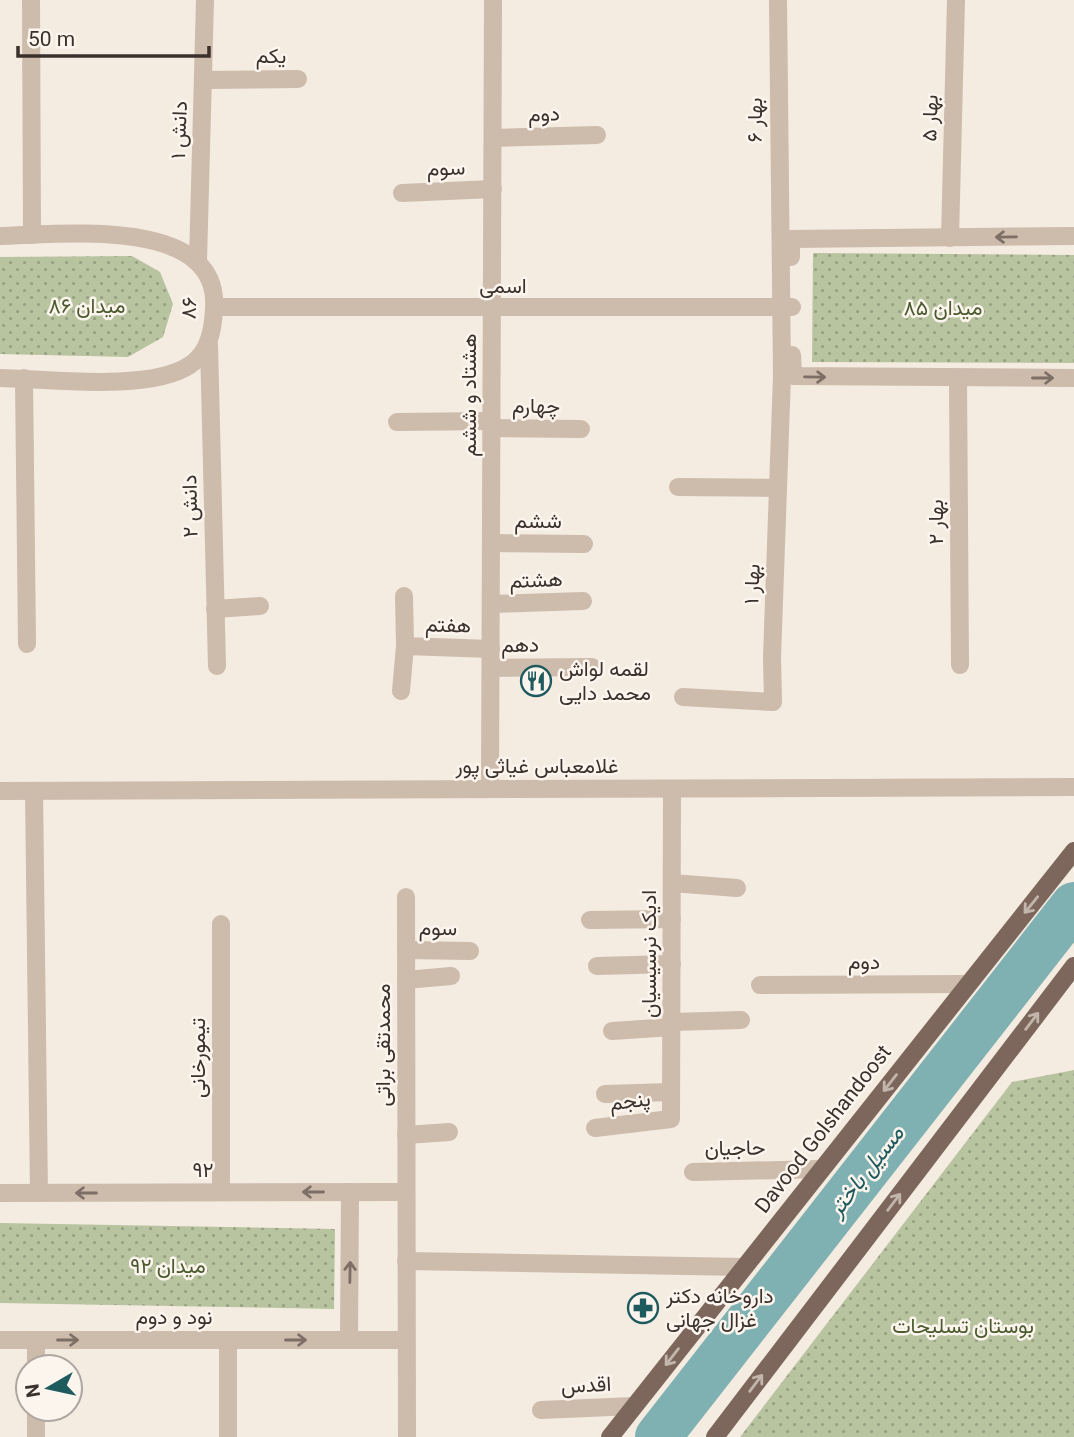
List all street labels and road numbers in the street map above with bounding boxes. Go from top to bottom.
street label: یکم [256,44,286,70]
street label: بهار ۵ [917,94,944,142]
street label: بهار ۶ [743,98,768,142]
street label: دانش ۱ [166,101,192,159]
street label: دوم [528,101,560,129]
street label: سوم [426,155,466,183]
street label: اسمی [479,274,527,298]
street label: ۸۶ [177,296,201,320]
street label: هشتاد و ششم [457,333,483,457]
street label: چهارم [512,394,560,420]
street label: دانش ۲ [177,474,203,538]
street label: بهار ۲ [924,499,949,545]
street label: ششم [514,509,562,535]
street label: بهار ۱ [739,563,766,605]
street label: هشتم [509,567,563,595]
street label: هفتم [425,613,471,639]
street label: دهم [501,633,539,659]
street label: غلامعباس غیاثی پور [454,754,619,780]
street label: ادیک نرسیسیان [637,890,662,1018]
street label: سوم [419,916,457,942]
street label: دوم [848,950,880,976]
street label: محمدتقی براتی [371,984,396,1106]
street label: تیمورخانی [186,1018,211,1098]
street label: Davood Golshandoost [750,1040,896,1218]
street label: پنجم [608,1087,652,1117]
street label: حاجیان [704,1135,766,1161]
street label: ۹۲ [192,1158,214,1182]
street label: نود و دوم [136,1305,213,1331]
street label: اقدس [560,1372,612,1398]

